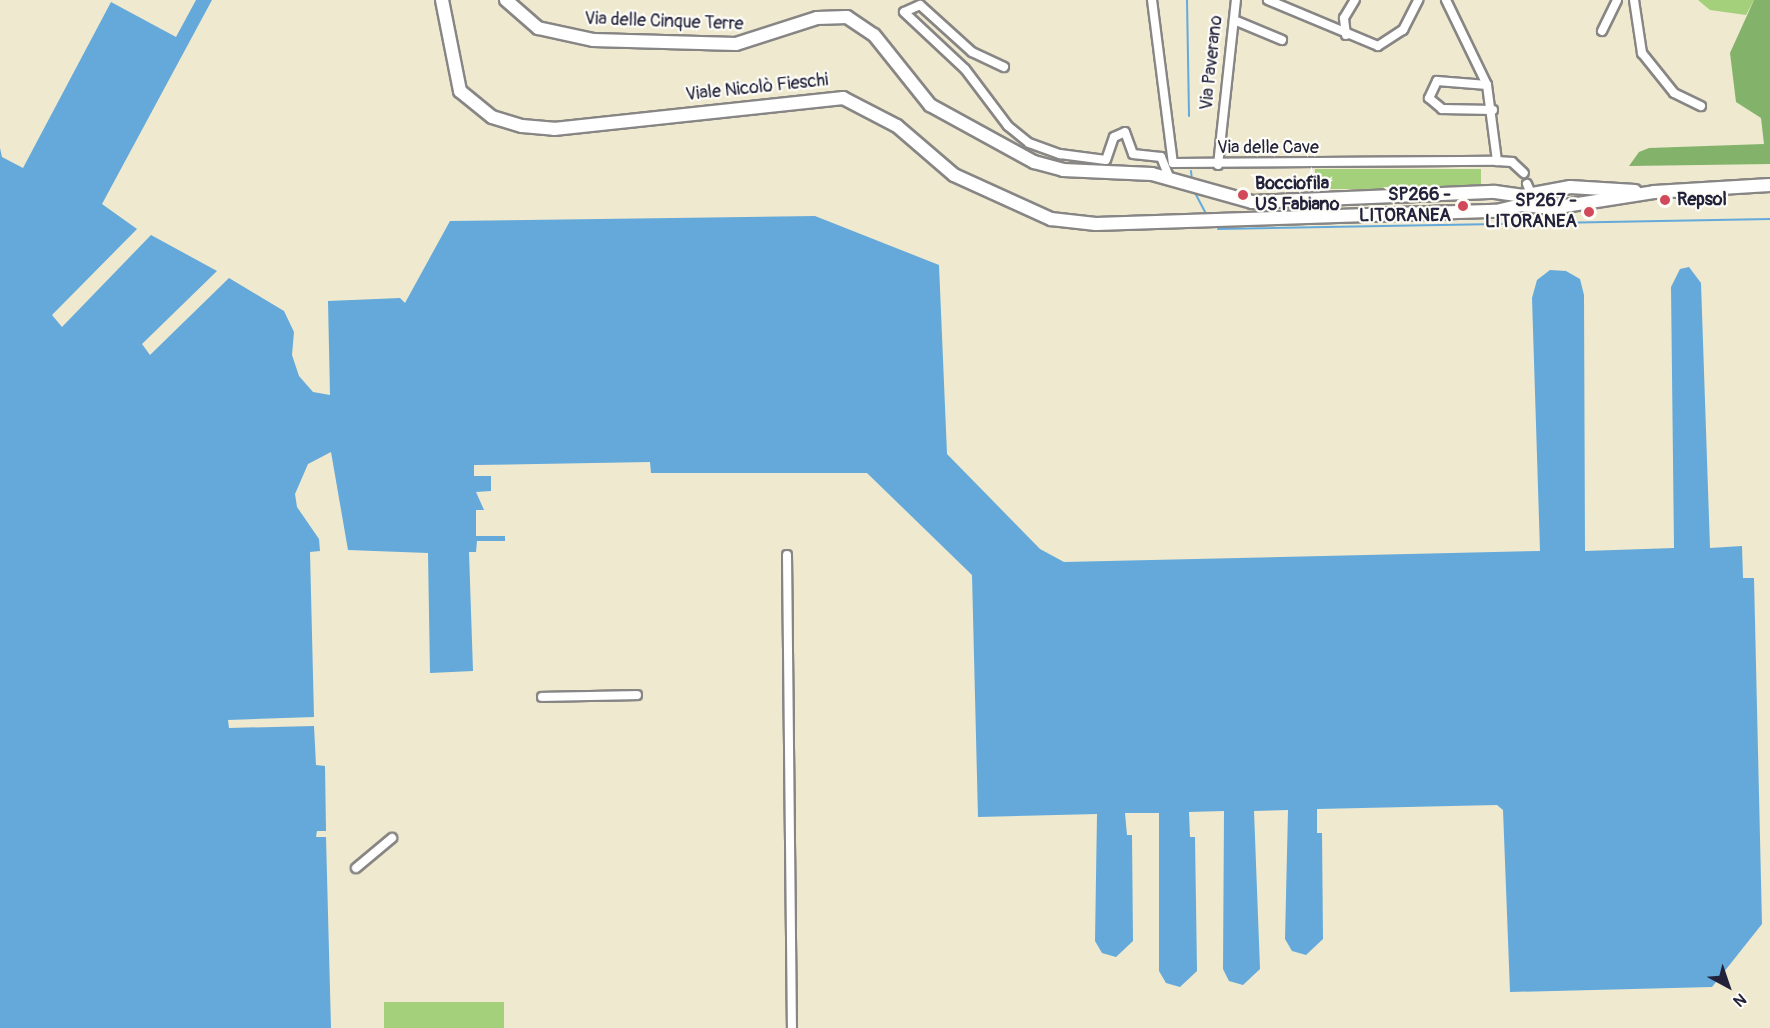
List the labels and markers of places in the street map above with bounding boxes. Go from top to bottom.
place label: Bocciofila US Fabiano [1255,174,1340,216]
place label: SP266 - LITORANEA [1359,185,1451,228]
marker: Bocciofila US Fabiano [1236,188,1250,202]
place label: Repsol [1677,189,1727,211]
place label: SP267 - LITORANEA [1485,191,1577,234]
marker: Repsol [1658,193,1672,207]
marker: SP266 - LITORANEA [1456,199,1470,213]
marker: SP267 - LITORANEA [1582,205,1596,219]

